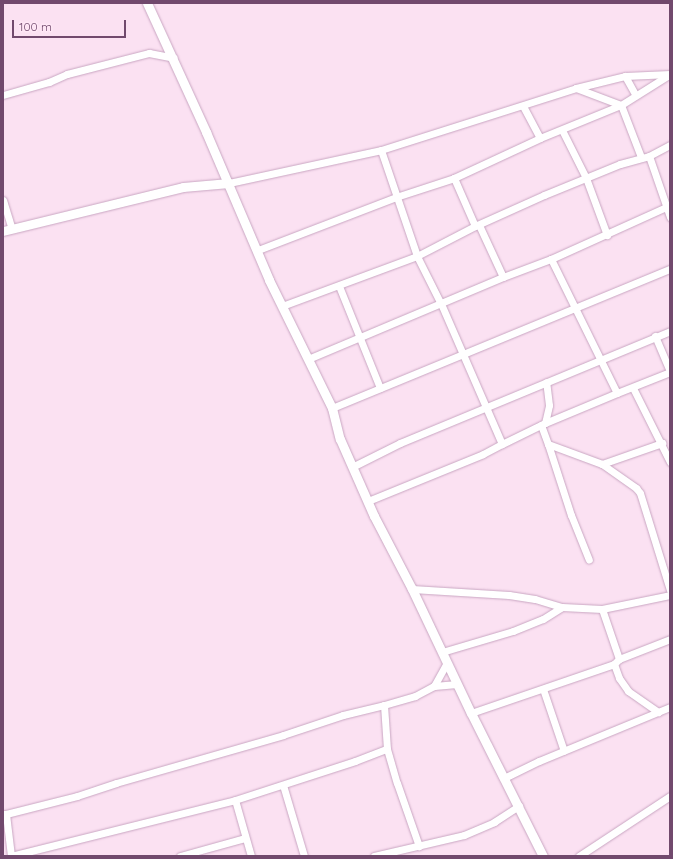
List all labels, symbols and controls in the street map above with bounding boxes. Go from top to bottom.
scale bar [14,12,128,38]
text: 100 m [19,19,52,34]

